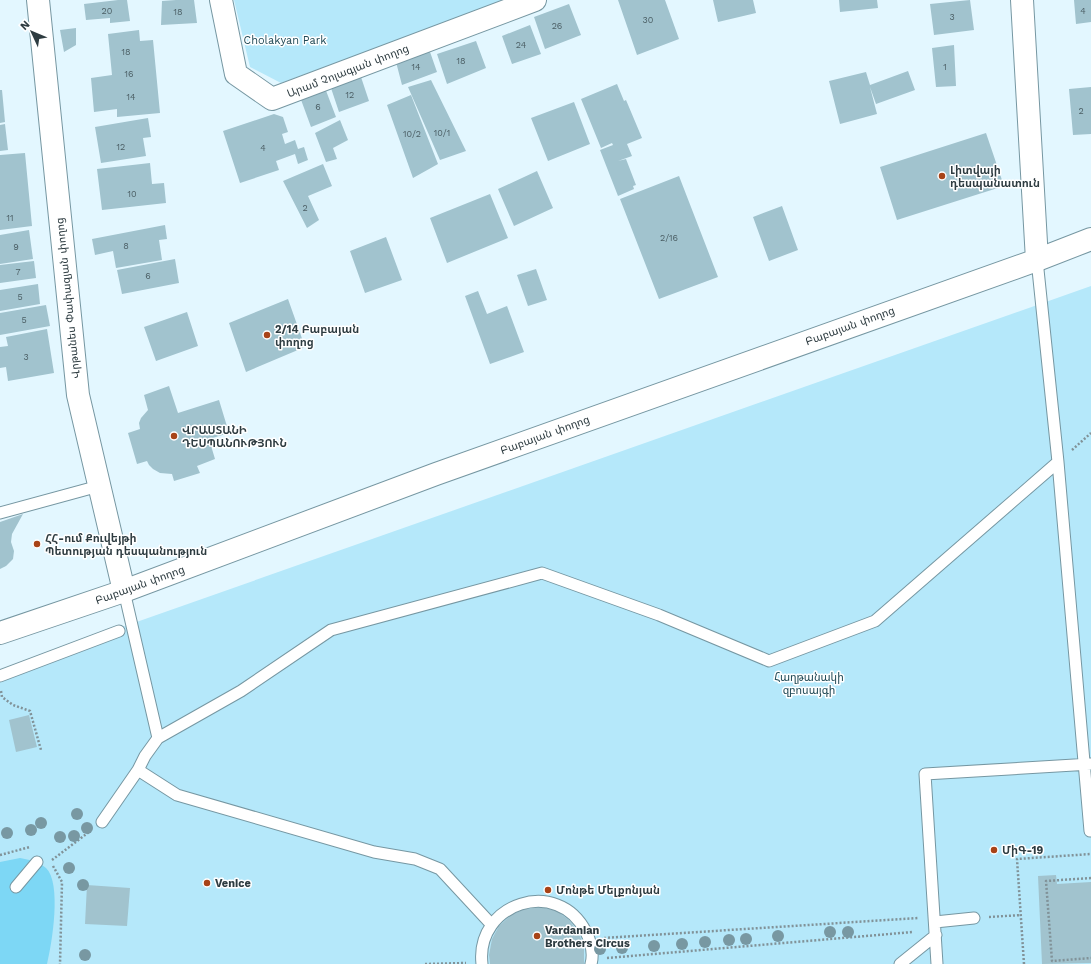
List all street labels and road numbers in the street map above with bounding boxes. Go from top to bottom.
street label: Արամ Չոլագյան փողոց [285,42,411,100]
street label: Վրթանես Փափազյան փողոց [53,217,83,379]
street label: Բաբայան փողոց [804,304,896,348]
street label: Բաբայան փողոց [499,413,591,457]
street label: Բաբայան փողոց [94,563,186,607]

